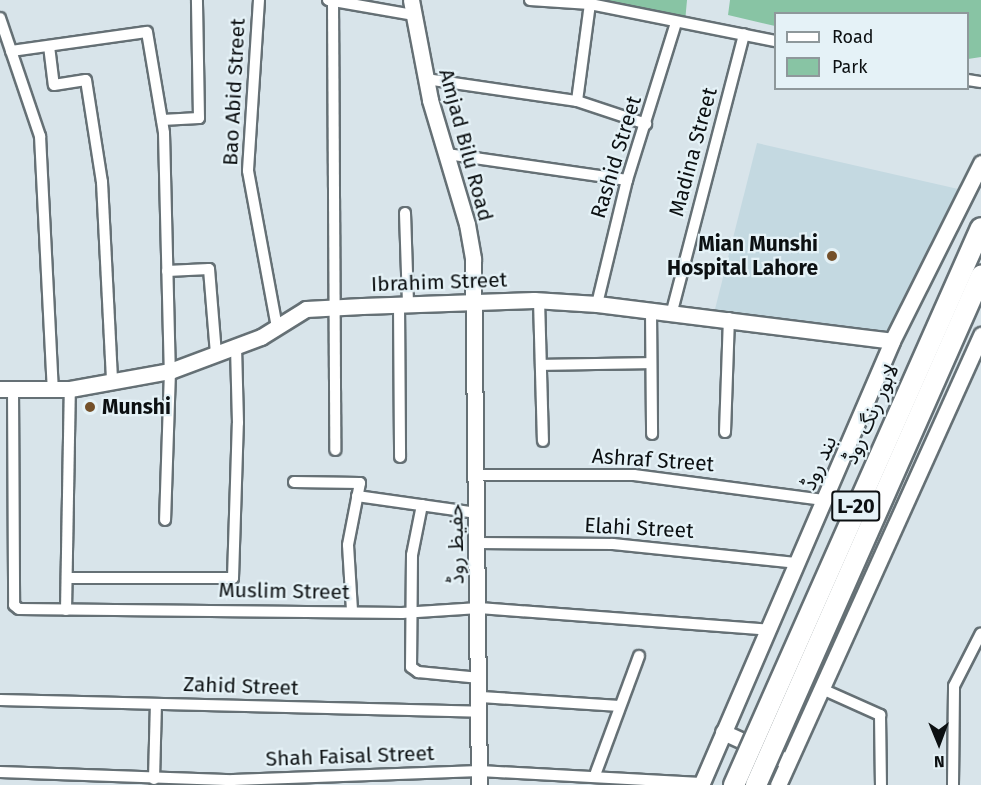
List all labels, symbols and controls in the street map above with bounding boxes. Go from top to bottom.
legend [774,12,969,90]
street label: Bao Abid Street [218,18,250,166]
text: Road [832,26,874,48]
text: Park [832,56,867,78]
street label: Amjad Bilu Road [434,66,498,224]
street label: Madina Street [664,85,722,219]
street label: Rashid Street [585,93,647,221]
place label: Mian Munshi Hospital Lahore [667,231,818,281]
marker: Mian Munshi Hospital Lahore [823,247,841,265]
street label: Ibrahim Street [370,267,508,297]
street label: لاہور رنگ روڈ [838,360,904,468]
place label: Munshi [102,394,171,420]
marker: Munshi [83,400,97,414]
street label: بند روڈ [796,432,842,494]
street label: Ashraf Street [591,443,715,477]
road number: L-20 [830,489,882,523]
street label: حفیظ روڈ [443,503,469,585]
street label: Elahi Street [584,513,694,543]
street label: Muslim Street [218,577,350,605]
street label: Zahid Street [183,671,299,701]
north arrow [909,713,969,773]
street label: Shah Faisal Street [265,740,435,772]
text: N [934,752,945,771]

